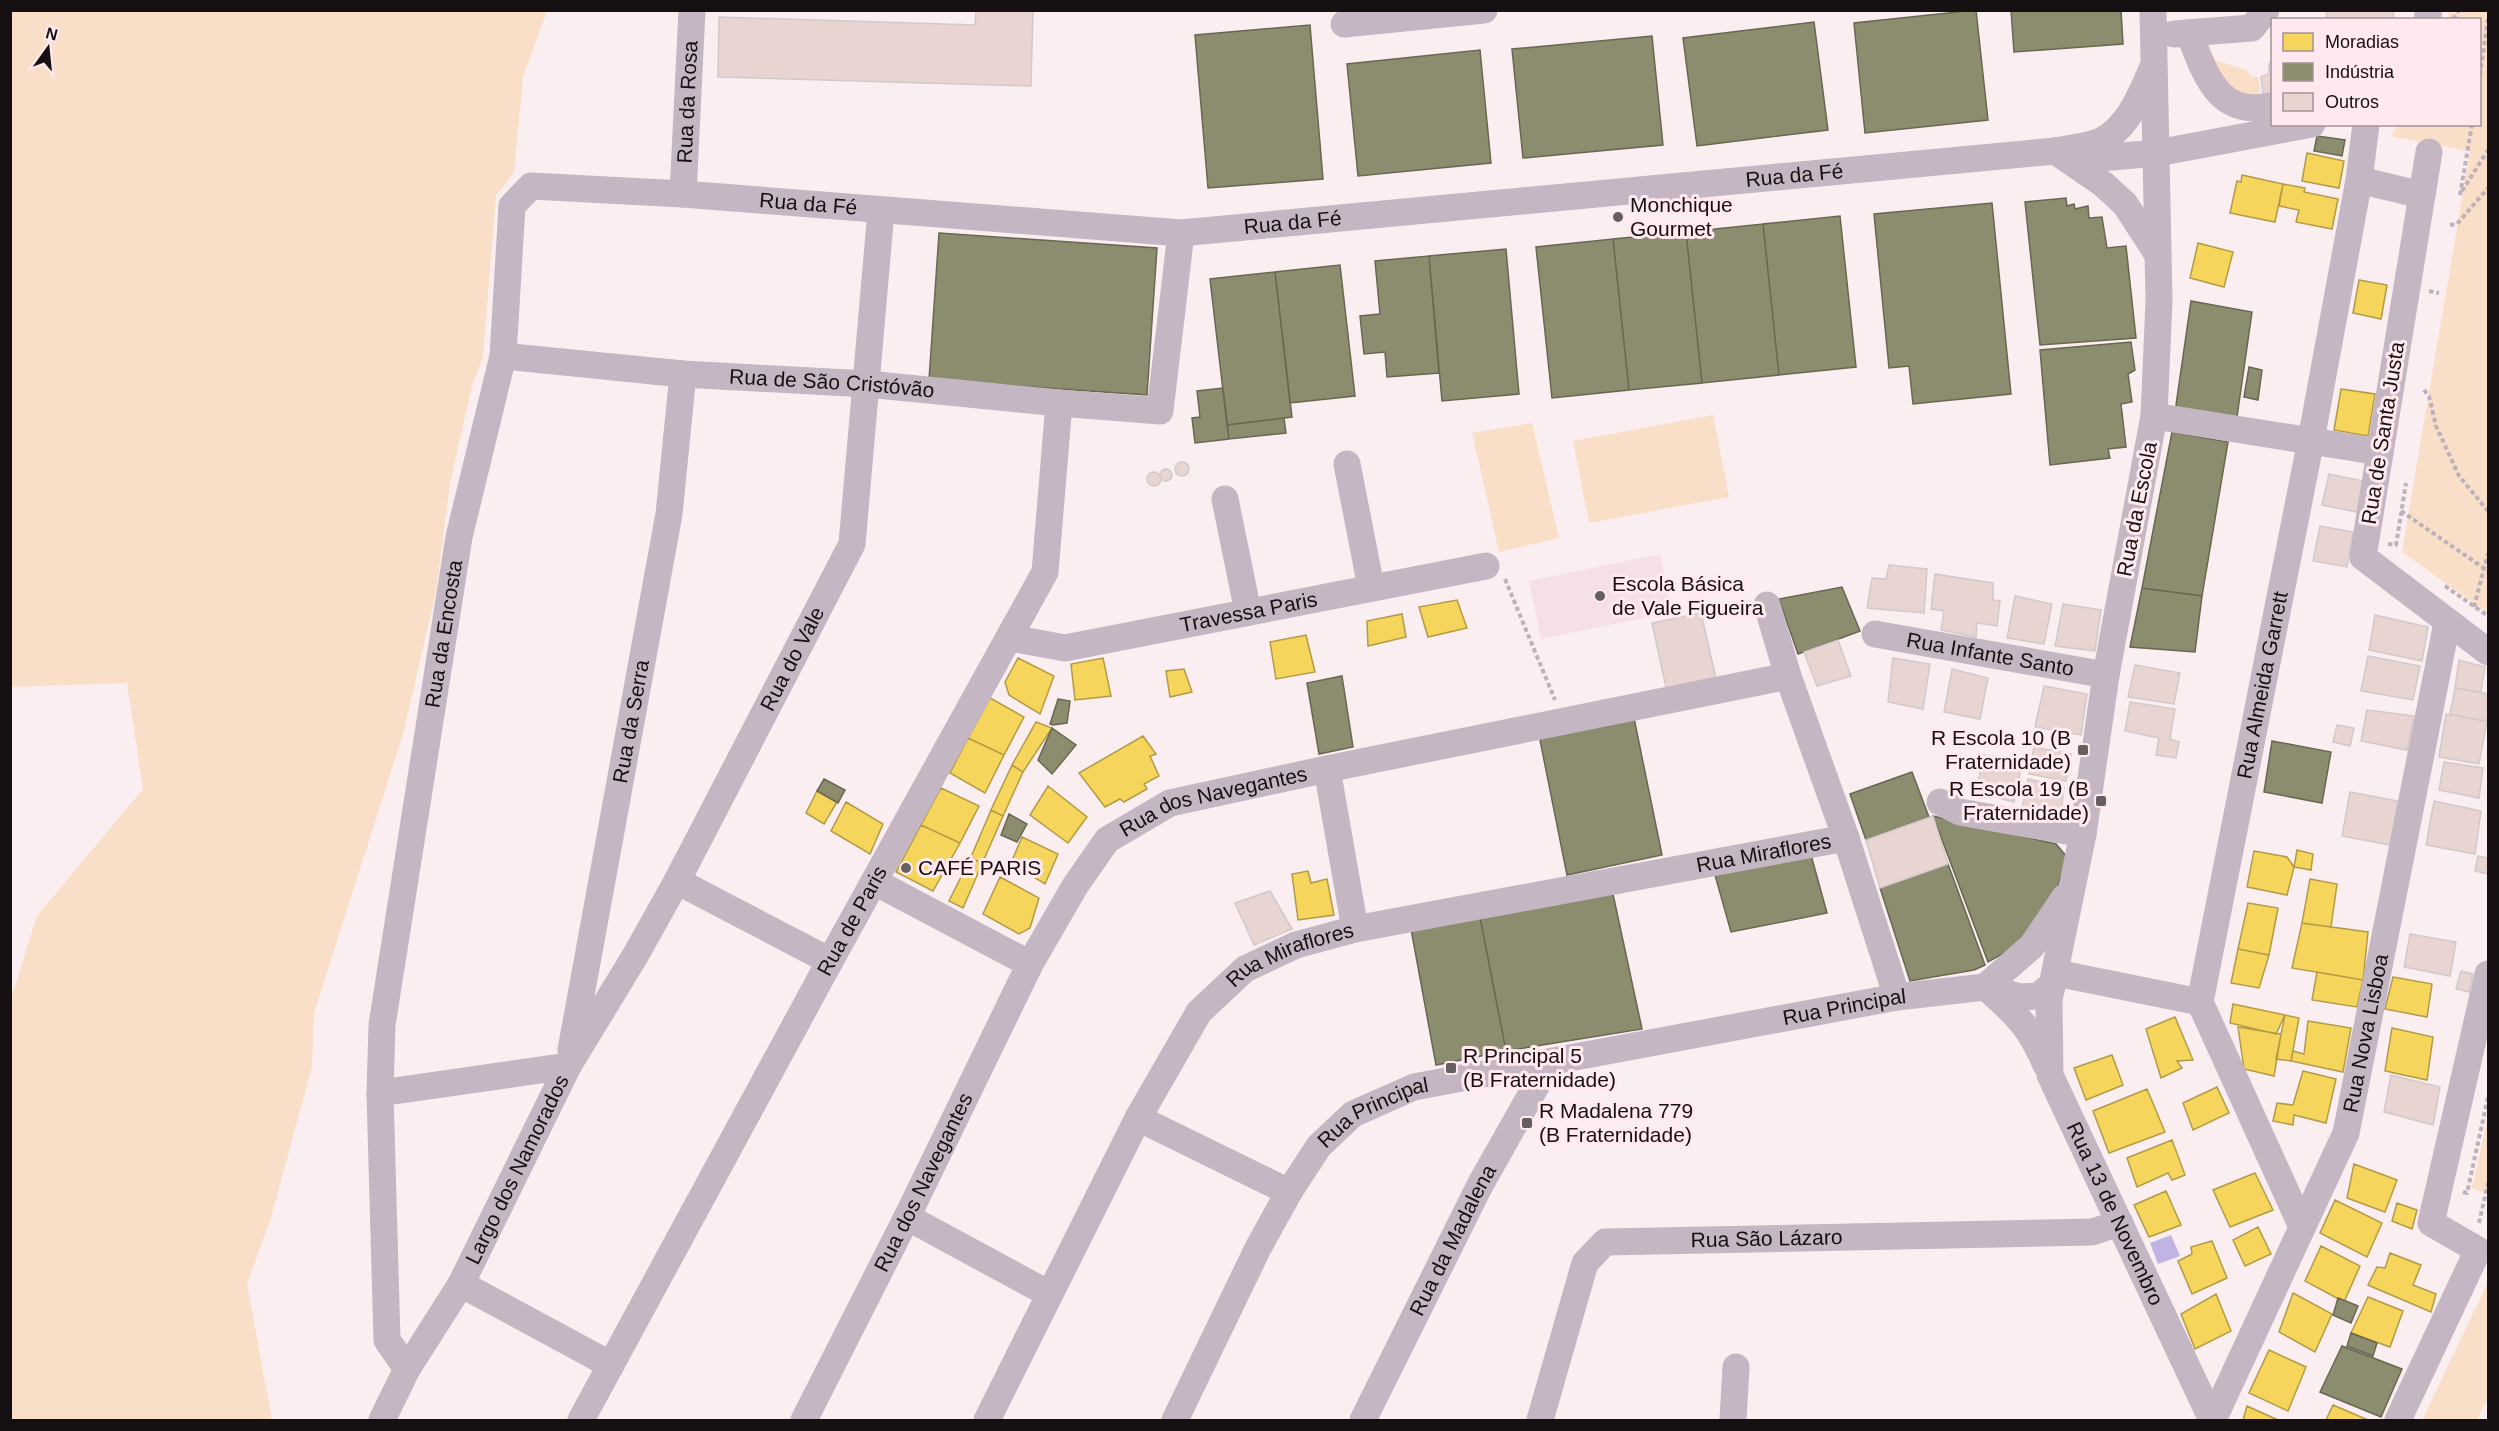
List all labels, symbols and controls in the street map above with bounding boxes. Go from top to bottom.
north arrow [18,18,78,78]
legend [2271,18,2481,126]
text: N [44,24,60,44]
text: Moradias [2325,32,2399,52]
street label: Rua da Rosa [673,40,701,164]
text: Indústria [2325,62,2395,82]
text: Outros [2325,92,2379,112]
street label: Rua da Fé [1744,159,1844,191]
street label: Rua da Fé [758,188,858,219]
place label: Monchique Gourmet [1630,193,1733,240]
street label: Rua da Fé [1243,206,1342,238]
marker: Monchique Gourmet [1611,210,1625,224]
street label: Rua de Santa Justa [2357,340,2408,526]
street label: Rua de São Cristóvão [729,365,935,402]
street label: Rua da Escola [2112,439,2161,578]
street label: Rua da Encosta [420,558,466,709]
place label: Escola Básica de Vale Figueira [1612,572,1764,619]
street label: Travessa Paris [1178,587,1319,636]
marker: Escola Básica de Vale Figueira [1593,589,1607,603]
street label: Rua Almeida Garrett [2232,589,2292,781]
street label: Rua do Vale [755,603,828,715]
street label: Rua Infante Santo [1905,628,2076,680]
street label: Rua da Serra [608,658,653,785]
place label: R Escola 10 (B Fraternidade) [1931,726,2071,773]
marker: R Escola 10 (B Fraternidade) [2076,743,2090,757]
street label: Rua dos Navegantes [1115,762,1309,841]
place label: R Escola 19 (B Fraternidade) [1949,777,2089,824]
marker: R Escola 19 (B Fraternidade) [2094,794,2108,808]
street label: Rua Miraflores [1694,829,1833,877]
place label: CAFÉ PARIS [918,856,1041,879]
marker: CAFÉ PARIS [899,861,913,875]
street label: Rua de Paris [812,862,891,979]
street label: Rua Miraflores [1221,918,1356,992]
street label: Rua Nova Lisboa [2338,952,2392,1114]
street label: Rua Principal [1781,984,1907,1029]
place label: R Principal 5 (B Fraternidade) [1463,1044,1616,1091]
marker: R Principal 5 (B Fraternidade) [1444,1061,1458,1075]
street label: Largo dos Namorados [461,1071,573,1268]
street label: Rua Principal [1313,1073,1430,1152]
street label: Rua dos Navegantes [869,1089,977,1275]
place label: R Madalena 779 (B Fraternidade) [1539,1099,1693,1146]
marker: R Madalena 779 (B Fraternidade) [1520,1116,1534,1130]
street label: Rua 13 de Novembro [2063,1118,2168,1309]
street label: Rua da Madalena [1405,1160,1500,1319]
street label: Rua São Lázaro [1690,1225,1843,1251]

